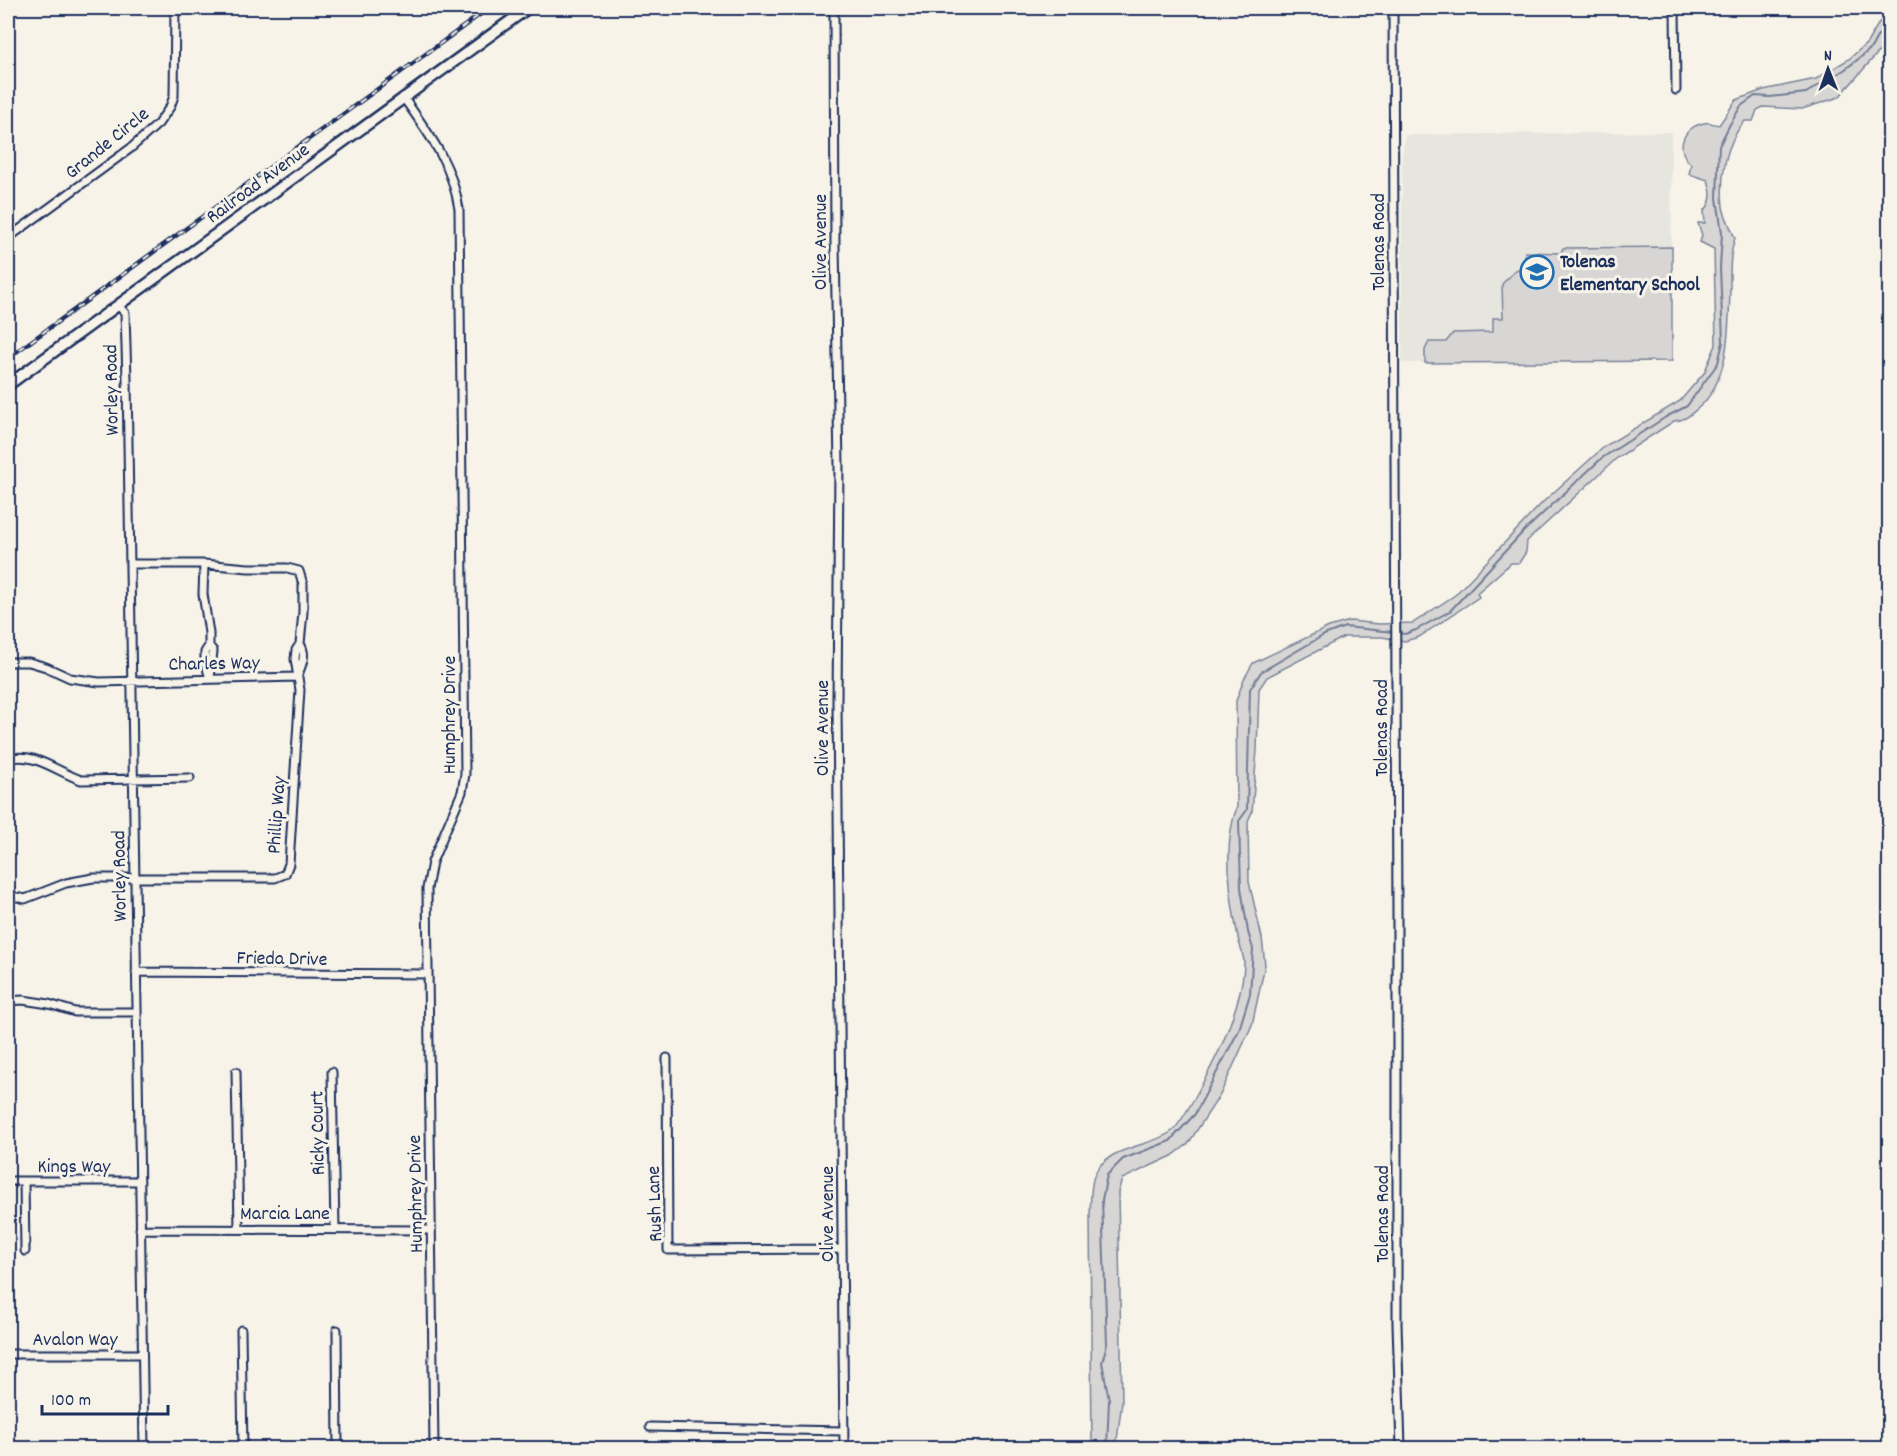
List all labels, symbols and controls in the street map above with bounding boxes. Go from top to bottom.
north arrow [1798,39,1858,99]
text: N [1824,45,1832,68]
street label: Grande Circle [60,101,156,187]
street label: Railroad Avenue [201,137,316,232]
street label: Tolenas Road [1366,193,1394,291]
street label: Olive Avenue [808,194,836,290]
place label: Tolenas Elementary School [1560,249,1700,300]
school or university icon: Tolenas Elementary School [1519,254,1555,290]
street label: Worley Road [98,344,128,436]
street label: Charles Way [168,650,261,680]
street label: Humphrey Drive [437,656,465,774]
street label: Tolenas Road [1369,679,1397,777]
street label: Olive Avenue [810,680,838,776]
street label: Phillip Way [261,775,295,855]
street label: Worley Road [106,830,136,922]
street label: Frieda Drive [236,945,328,975]
street label: Ricky Court [304,1090,334,1175]
street label: Humphrey Drive [402,1134,432,1253]
street label: Kings Way [38,1154,111,1182]
street label: Rush Lane [641,1165,671,1242]
street label: Tolenas Road [1370,1165,1398,1263]
street label: Olive Avenue [815,1166,843,1262]
street label: Marcia Lane [240,1201,330,1229]
street label: Avalon Way [32,1327,118,1355]
scale bar [42,1378,168,1416]
text: 100 m [51,1389,91,1414]

